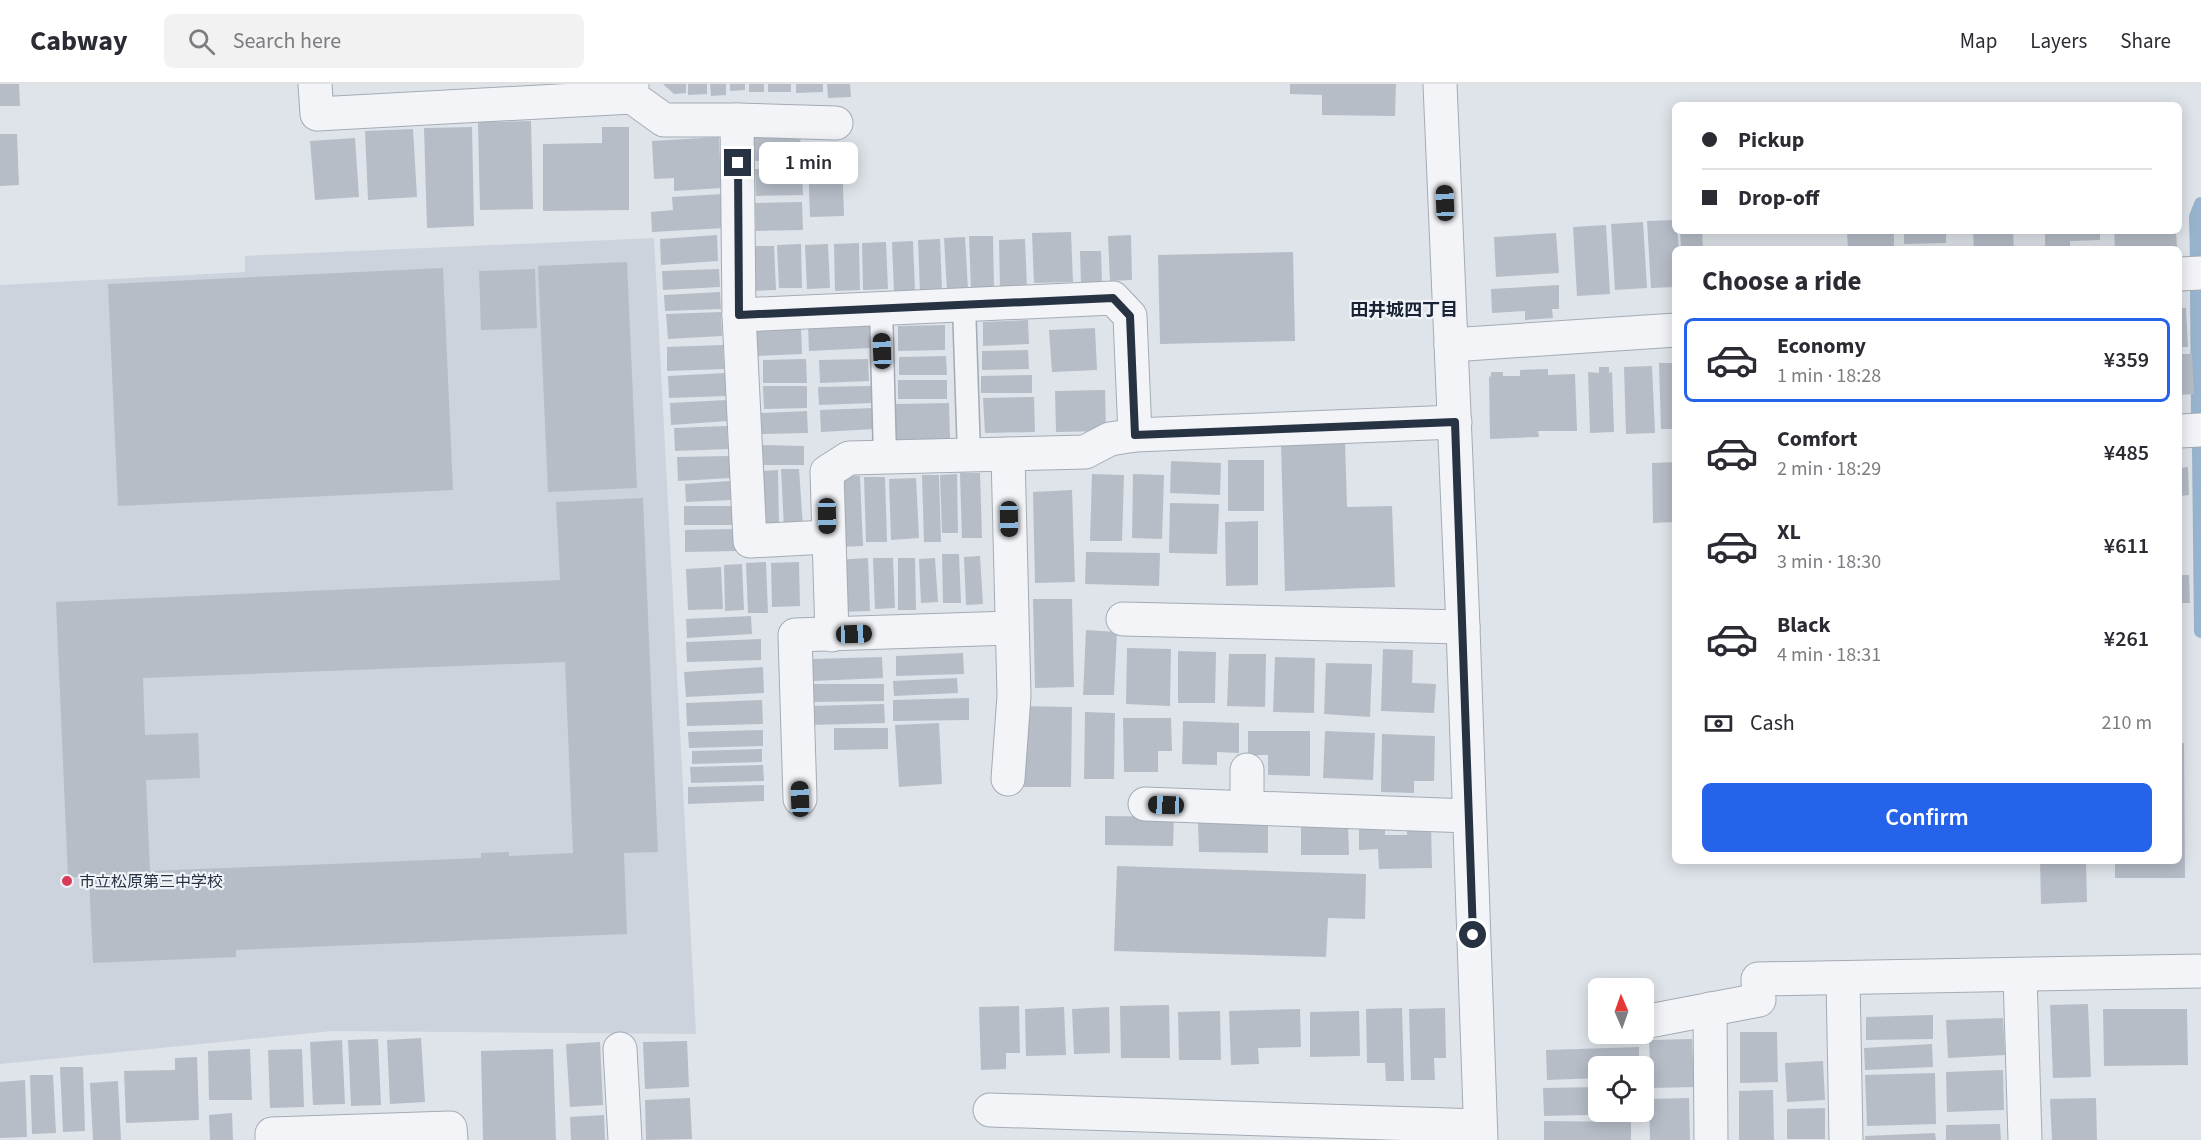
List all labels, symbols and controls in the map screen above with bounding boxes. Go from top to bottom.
search box [164,14,584,68]
text: Cabway [30,21,128,61]
icon: search [185,25,218,58]
text: Search here [233,25,341,57]
text: Map [1960,26,1997,56]
text: Layers [2030,26,2087,56]
text: Share [2120,26,2171,56]
text: Pickup [1738,124,1804,156]
callout: 1 min [759,142,858,184]
route end [724,149,751,176]
text: 1 min [785,149,832,177]
text: Drop-off [1738,182,1819,214]
car [1435,185,1455,221]
text: Choose a ride [1702,262,1862,301]
district label: 田井城四丁目 [1350,298,1458,323]
text: Economy [1777,330,1866,362]
car [872,333,892,369]
icon: car [1705,333,1759,387]
text: ¥359 [2104,344,2149,376]
text: 1 min · 18:28 [1777,362,1881,390]
text: Comfort [1777,423,1858,455]
icon: car [1705,426,1759,480]
text: ¥485 [2104,437,2149,469]
text: 2 min · 18:29 [1777,455,1881,483]
car [818,498,836,534]
car [1000,501,1018,537]
text: XL [1777,516,1801,548]
icon: car [1705,519,1759,573]
text: ¥611 [2104,530,2149,562]
text: 3 min · 18:30 [1777,548,1881,576]
text: Black [1777,609,1831,641]
icon: car [1705,612,1759,666]
text: ¥261 [2104,623,2149,655]
car [836,624,872,644]
text: 4 min · 18:31 [1777,641,1881,669]
icon: cash [1702,707,1735,740]
text: Cash [1750,707,1795,739]
text: 210 m [2102,709,2152,737]
car [790,781,810,817]
button: Confirm [1702,783,2152,852]
car [1148,795,1184,815]
place label: 市立松原第三中学校 [79,871,223,893]
marker: 市立松原第三中学校 [60,874,74,888]
route start [1459,921,1486,948]
north arrow [1588,978,1654,1044]
map controls [1588,978,1654,1122]
button: locate [1588,1056,1654,1122]

